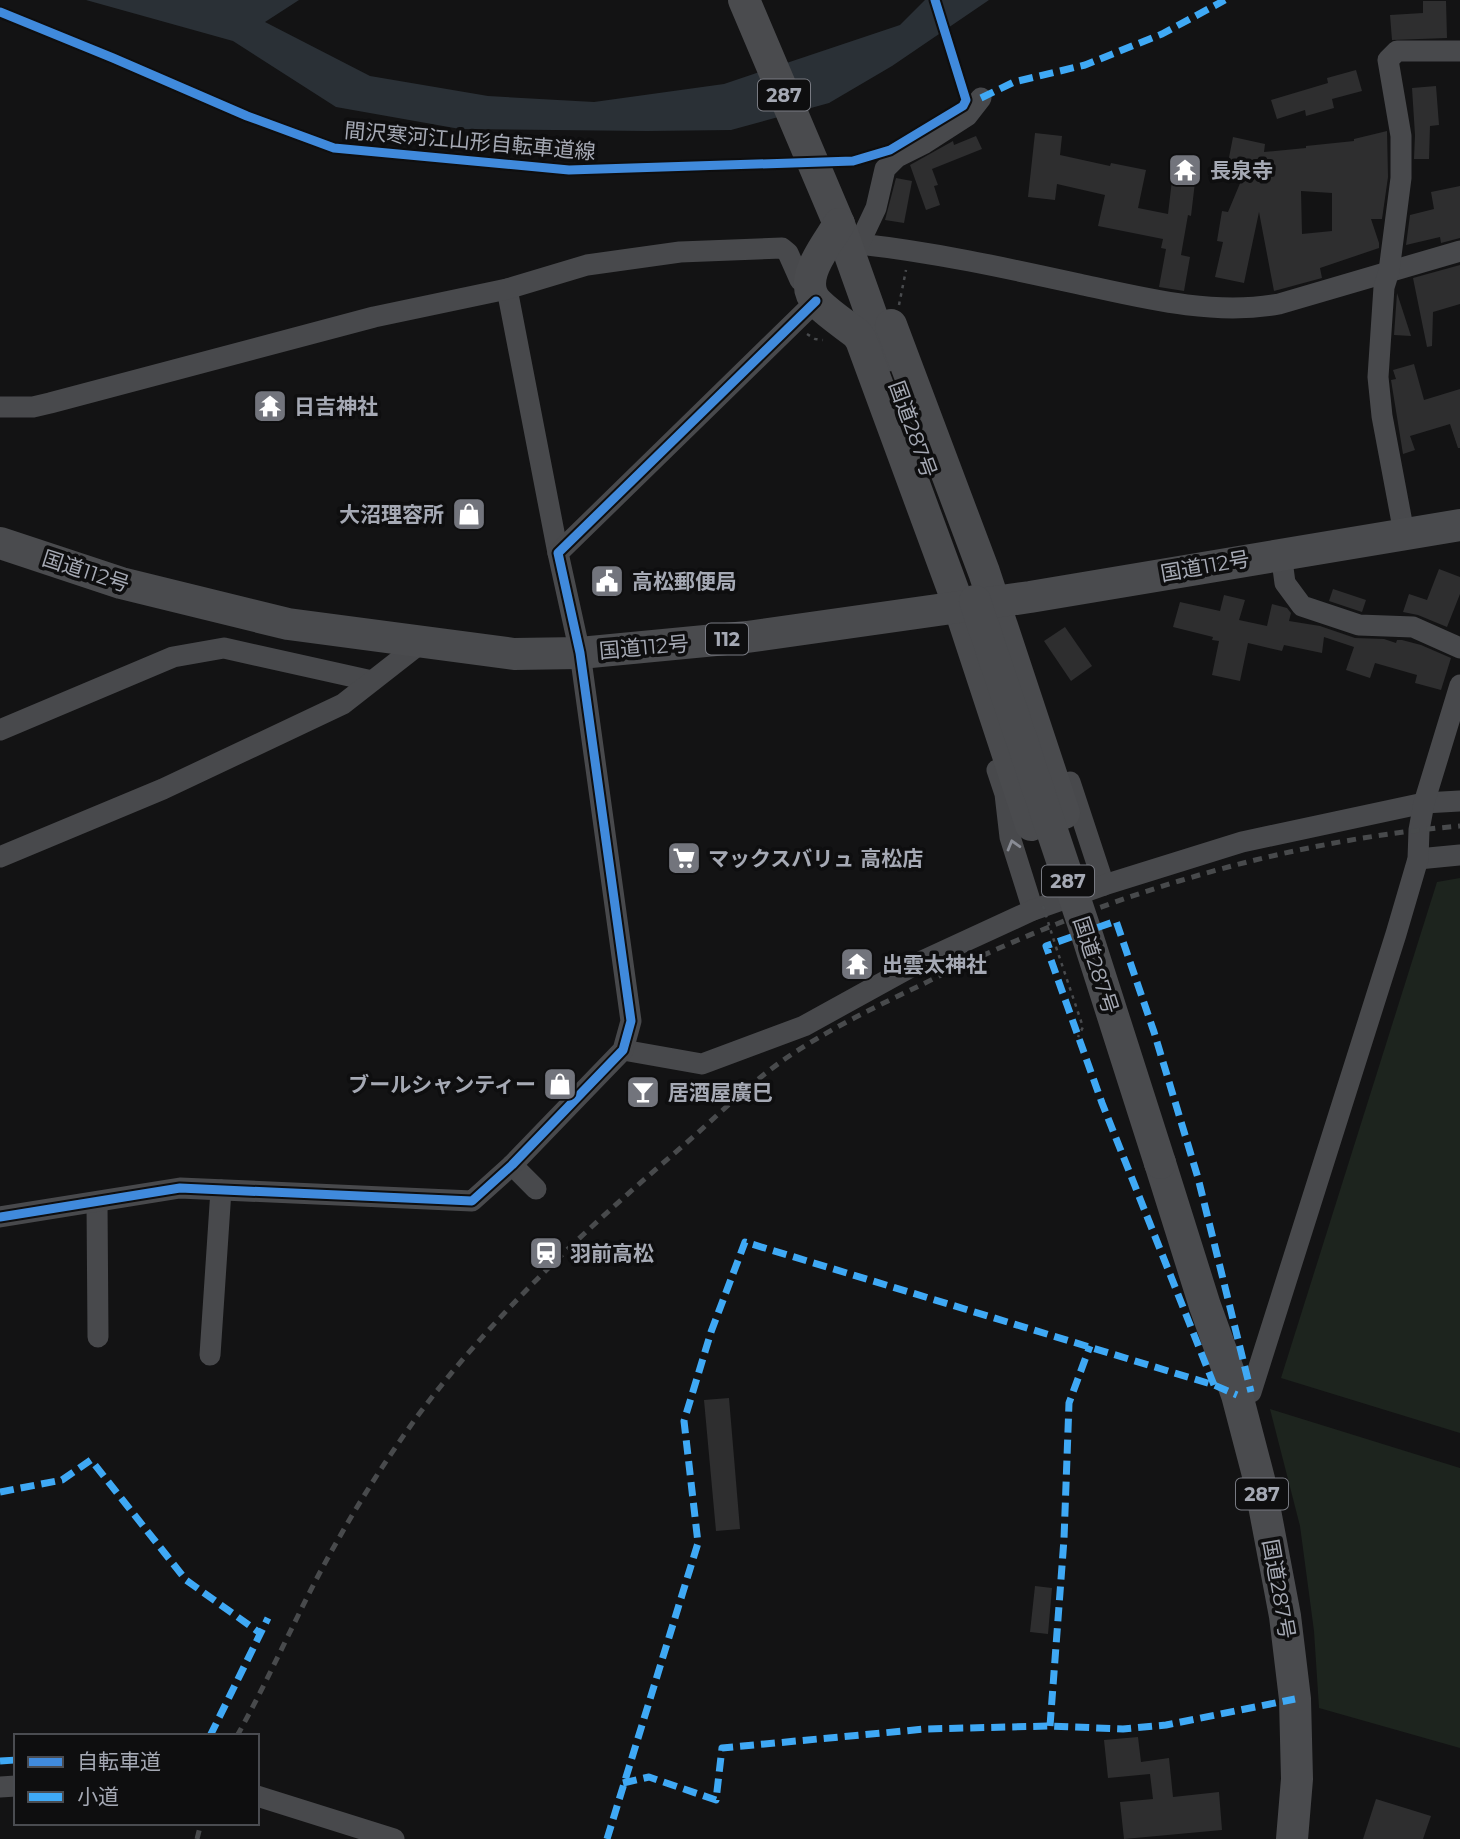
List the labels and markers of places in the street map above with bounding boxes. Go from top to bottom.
temple icon: 長泉寺 [1166,151,1204,189]
place label: 長泉寺 [1210,158,1273,183]
temple icon: 日吉神社 [251,387,289,425]
place label: 日吉神社 [294,394,378,419]
shop icon: 大沼理容所 [450,495,488,533]
place label: 大沼理容所 [339,502,444,527]
public building icon: 高松郵便局 [588,562,626,600]
place label: 高松郵便局 [632,569,737,594]
supermarket icon: マックスバリュ 高松店 [665,839,703,877]
place label: マックスバリュ 高松店 [708,846,923,871]
temple icon: 出雲太神社 [838,945,876,983]
place label: 出雲太神社 [882,952,987,977]
shop icon: ブールシャンティー [541,1065,579,1103]
place label: ブールシャンティー [348,1072,536,1097]
bar icon: 居酒屋廣巳 [624,1073,662,1111]
place label: 居酒屋廣巳 [668,1080,773,1105]
station icon: 羽前高松 [527,1234,565,1272]
place label: 羽前高松 [570,1241,654,1266]

